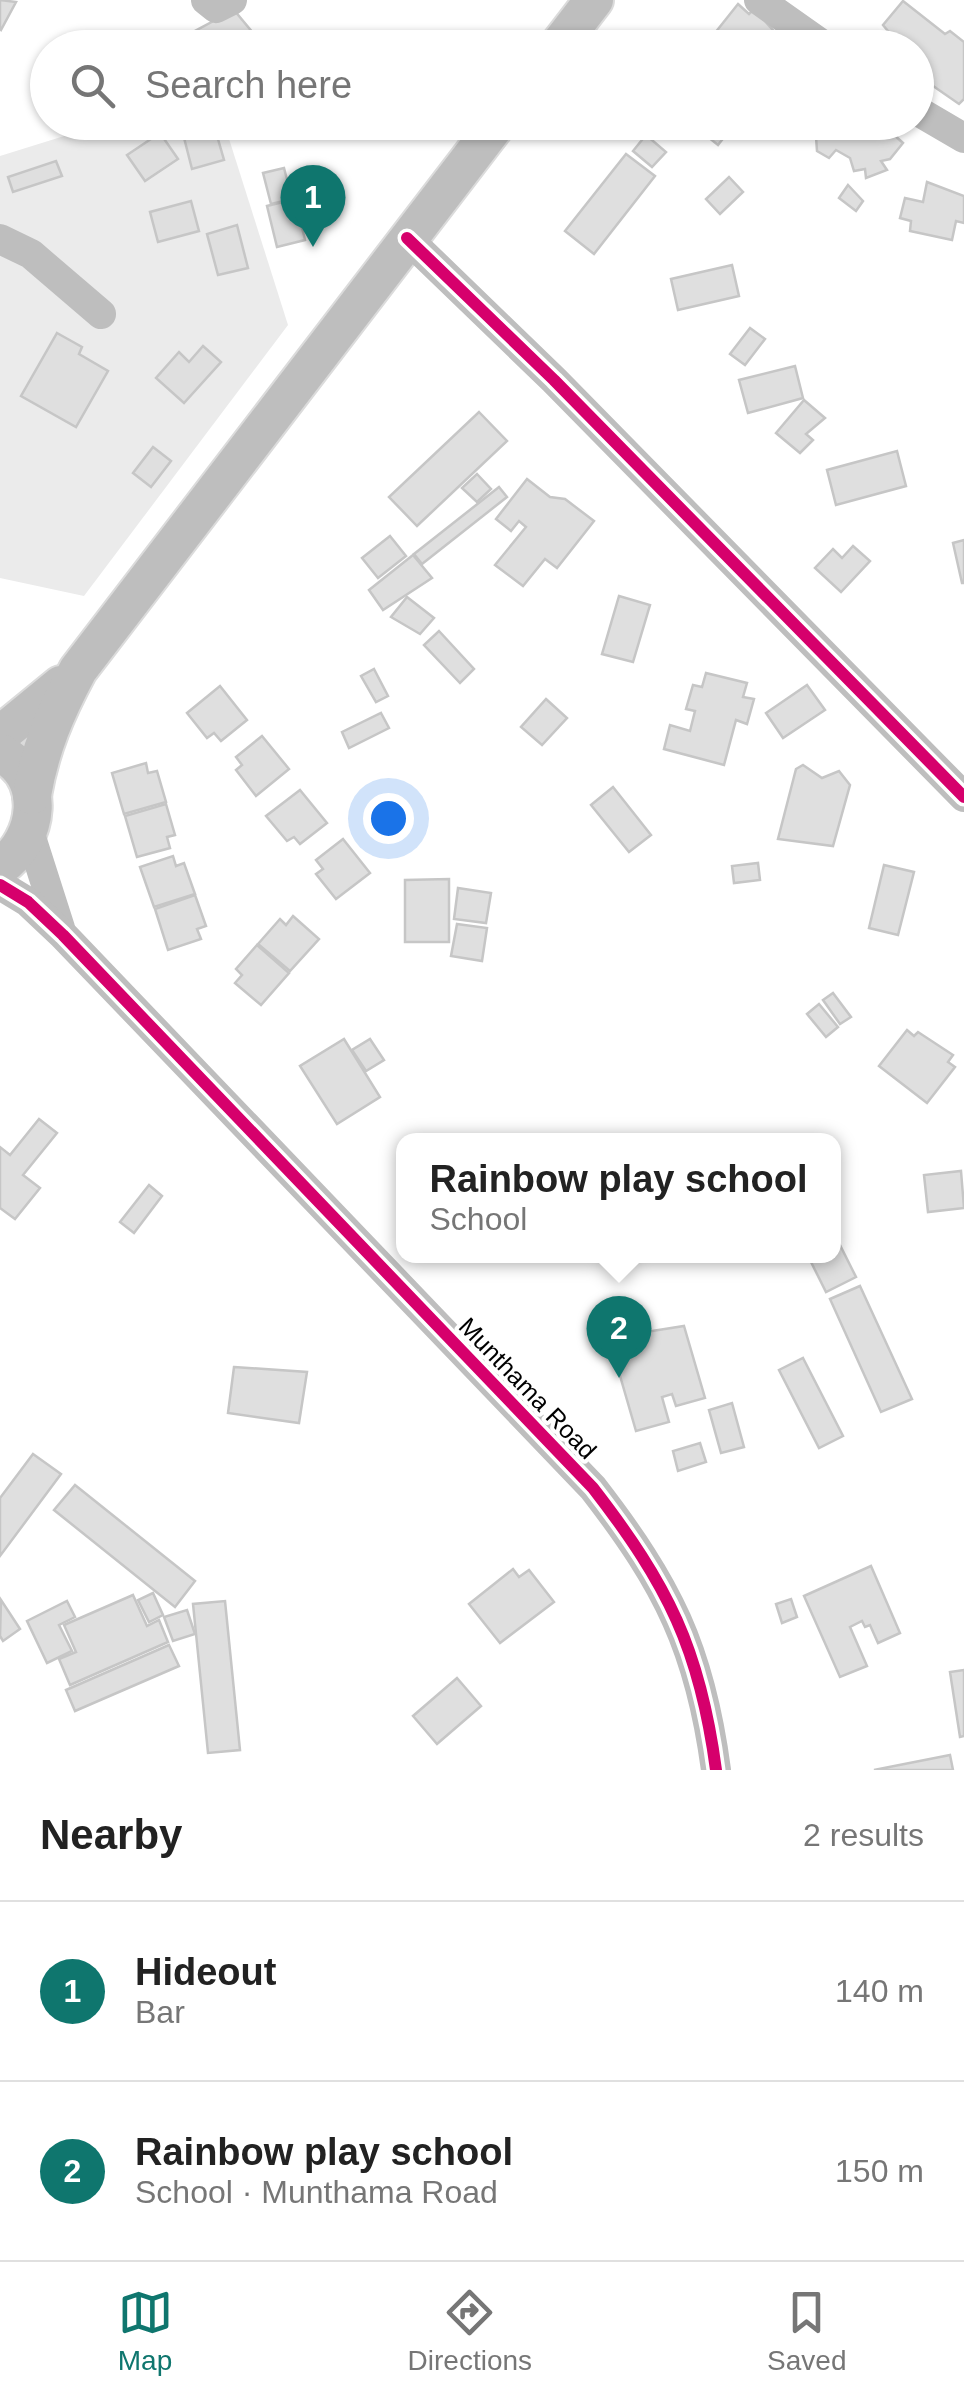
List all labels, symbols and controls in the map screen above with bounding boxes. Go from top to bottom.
search box [30,30,934,140]
icon: search [65,58,120,113]
text: Search here [145,64,352,106]
pin: 1 [280,164,346,247]
your location [363,793,414,844]
popup [396,1133,841,1263]
text: Rainbow play school [430,1158,807,1200]
text: School [430,1201,527,1237]
pin: 2 [586,1296,652,1378]
street label: Munthama Road [454,1312,602,1464]
text: Nearby [40,1811,182,1858]
text: 2 results [803,1817,924,1853]
text: Hideout [135,1951,276,1993]
text: 1 [64,1973,81,2009]
text: 140 m [835,1973,924,2009]
text: Bar [135,1994,185,2030]
text: Rainbow play school [135,2131,513,2173]
text: 2 [64,2153,81,2189]
text: 150 m [835,2153,924,2189]
text: School · Munthama Road [135,2174,498,2210]
tab: Map [118,2285,173,2377]
tab: Directions [408,2285,532,2377]
tab: Saved [767,2285,846,2377]

